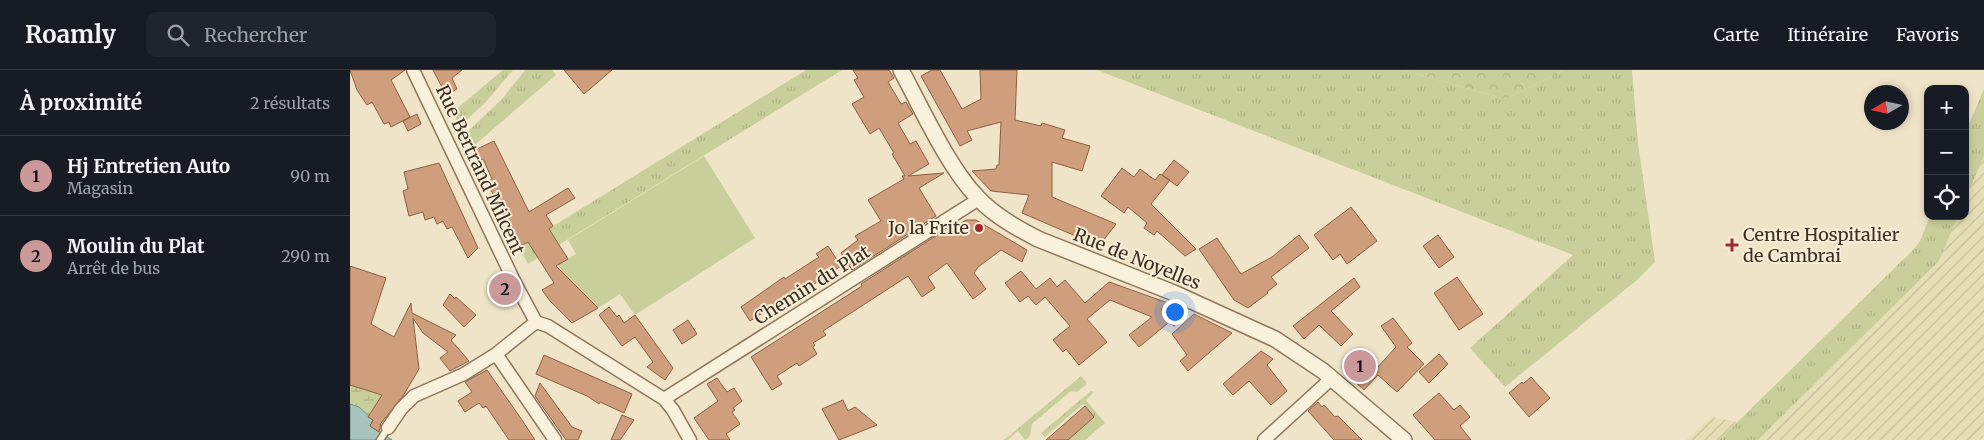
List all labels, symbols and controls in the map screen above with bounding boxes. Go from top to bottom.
search box [146,12,496,57]
text: Roamly [25,19,116,50]
icon: search [164,21,192,49]
text: Rechercher [204,23,307,47]
text: Carte [1713,23,1759,46]
text: Itinéraire [1787,23,1868,46]
text: Favoris [1896,23,1959,46]
street label: Rue Bertrand Milcent [431,81,530,258]
north arrow [1864,85,1909,130]
map controls [1924,85,1969,220]
button: + [1924,85,1969,130]
text: À proximité [20,89,142,116]
text: 2 résultats [250,93,330,113]
button: − [1924,130,1969,175]
text: Hj Entretien Auto [67,154,230,178]
text: 1 [32,166,40,186]
text: 90 m [290,166,330,186]
button: locate [1924,175,1969,220]
text: Magasin [67,178,133,198]
place label: Jo la Frite [887,216,969,239]
marker: Jo la Frite [973,222,985,234]
street label: Rue de Noyelles [1070,223,1204,295]
place label: Centre Hospitalier de Cambrai [1743,223,1900,267]
text: Moulin du Plat [67,234,205,258]
marker: Centre Hospitalier de Cambrai [1725,238,1739,252]
street label: Chemin du Plat [749,240,874,329]
text: 2 [31,246,41,266]
text: 290 m [281,246,330,266]
text: Arrêt de bus [67,258,160,278]
pin: 2 [489,270,521,308]
your location [1162,299,1188,325]
pin: 1 [1344,347,1376,385]

